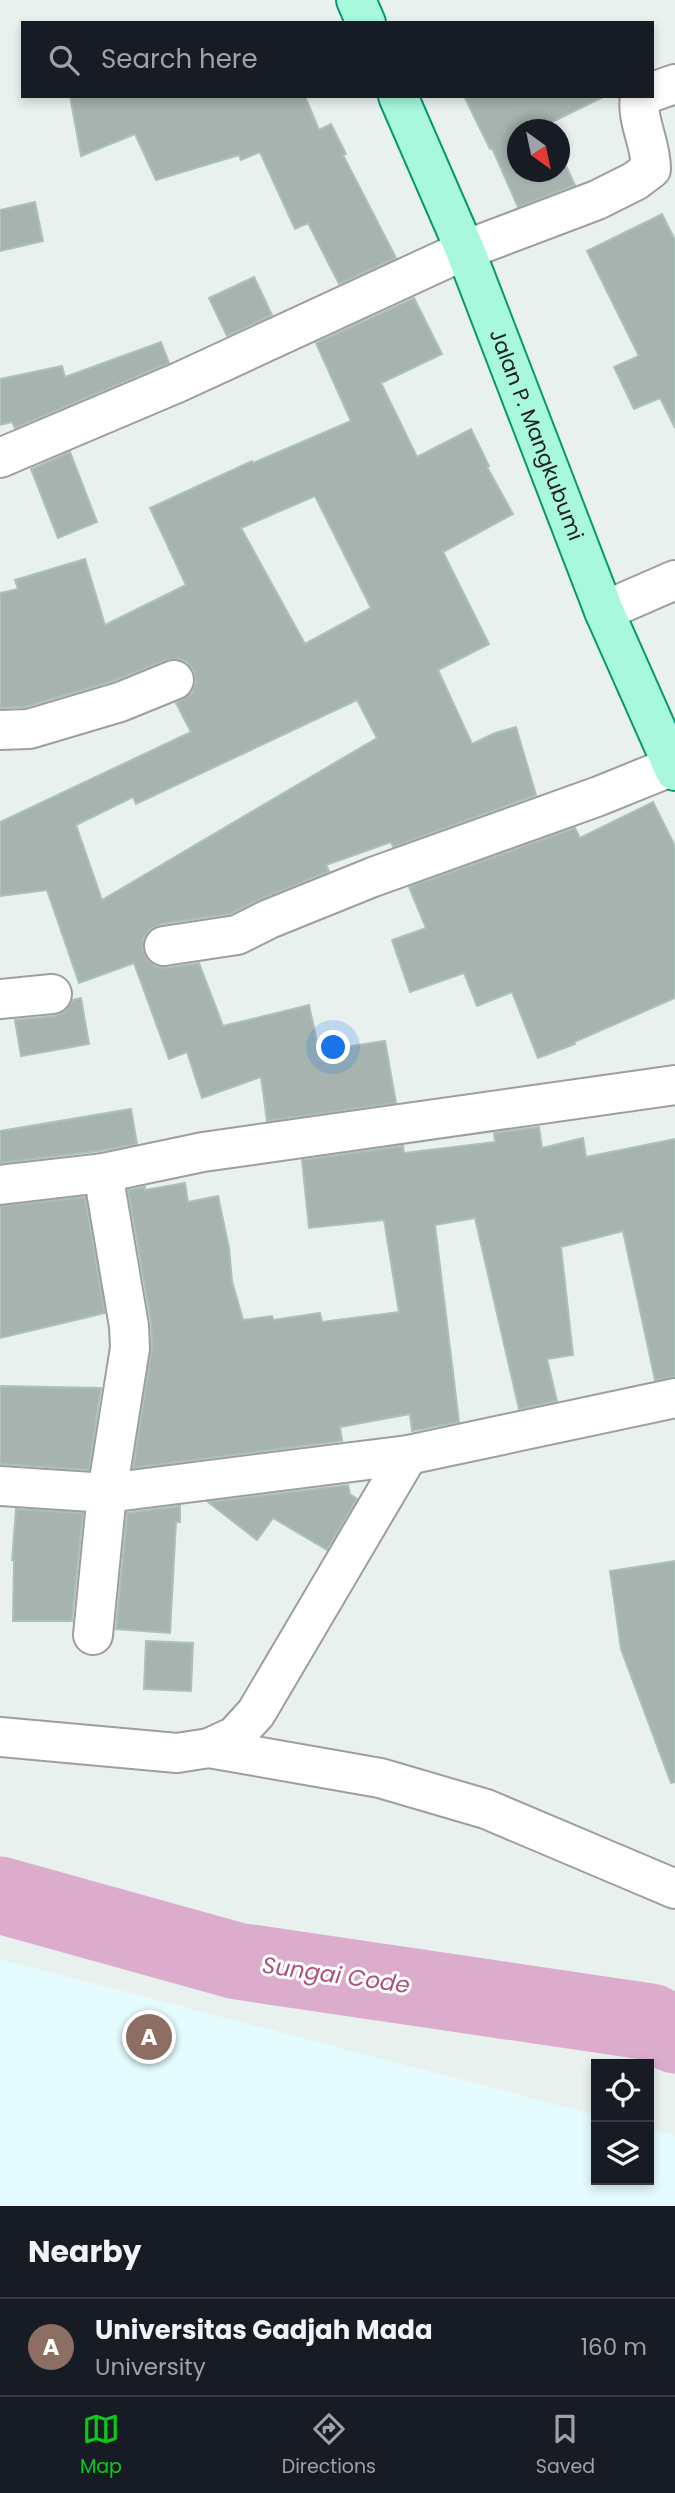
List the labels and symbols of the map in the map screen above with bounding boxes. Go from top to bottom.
north arrow [507,119,570,182]
street label: Jalan P. Mangkubumi [483,325,591,545]
your location [316,1030,350,1064]
water label: Sungai Code [260,1949,412,2001]
pin: A [126,2011,172,2063]

